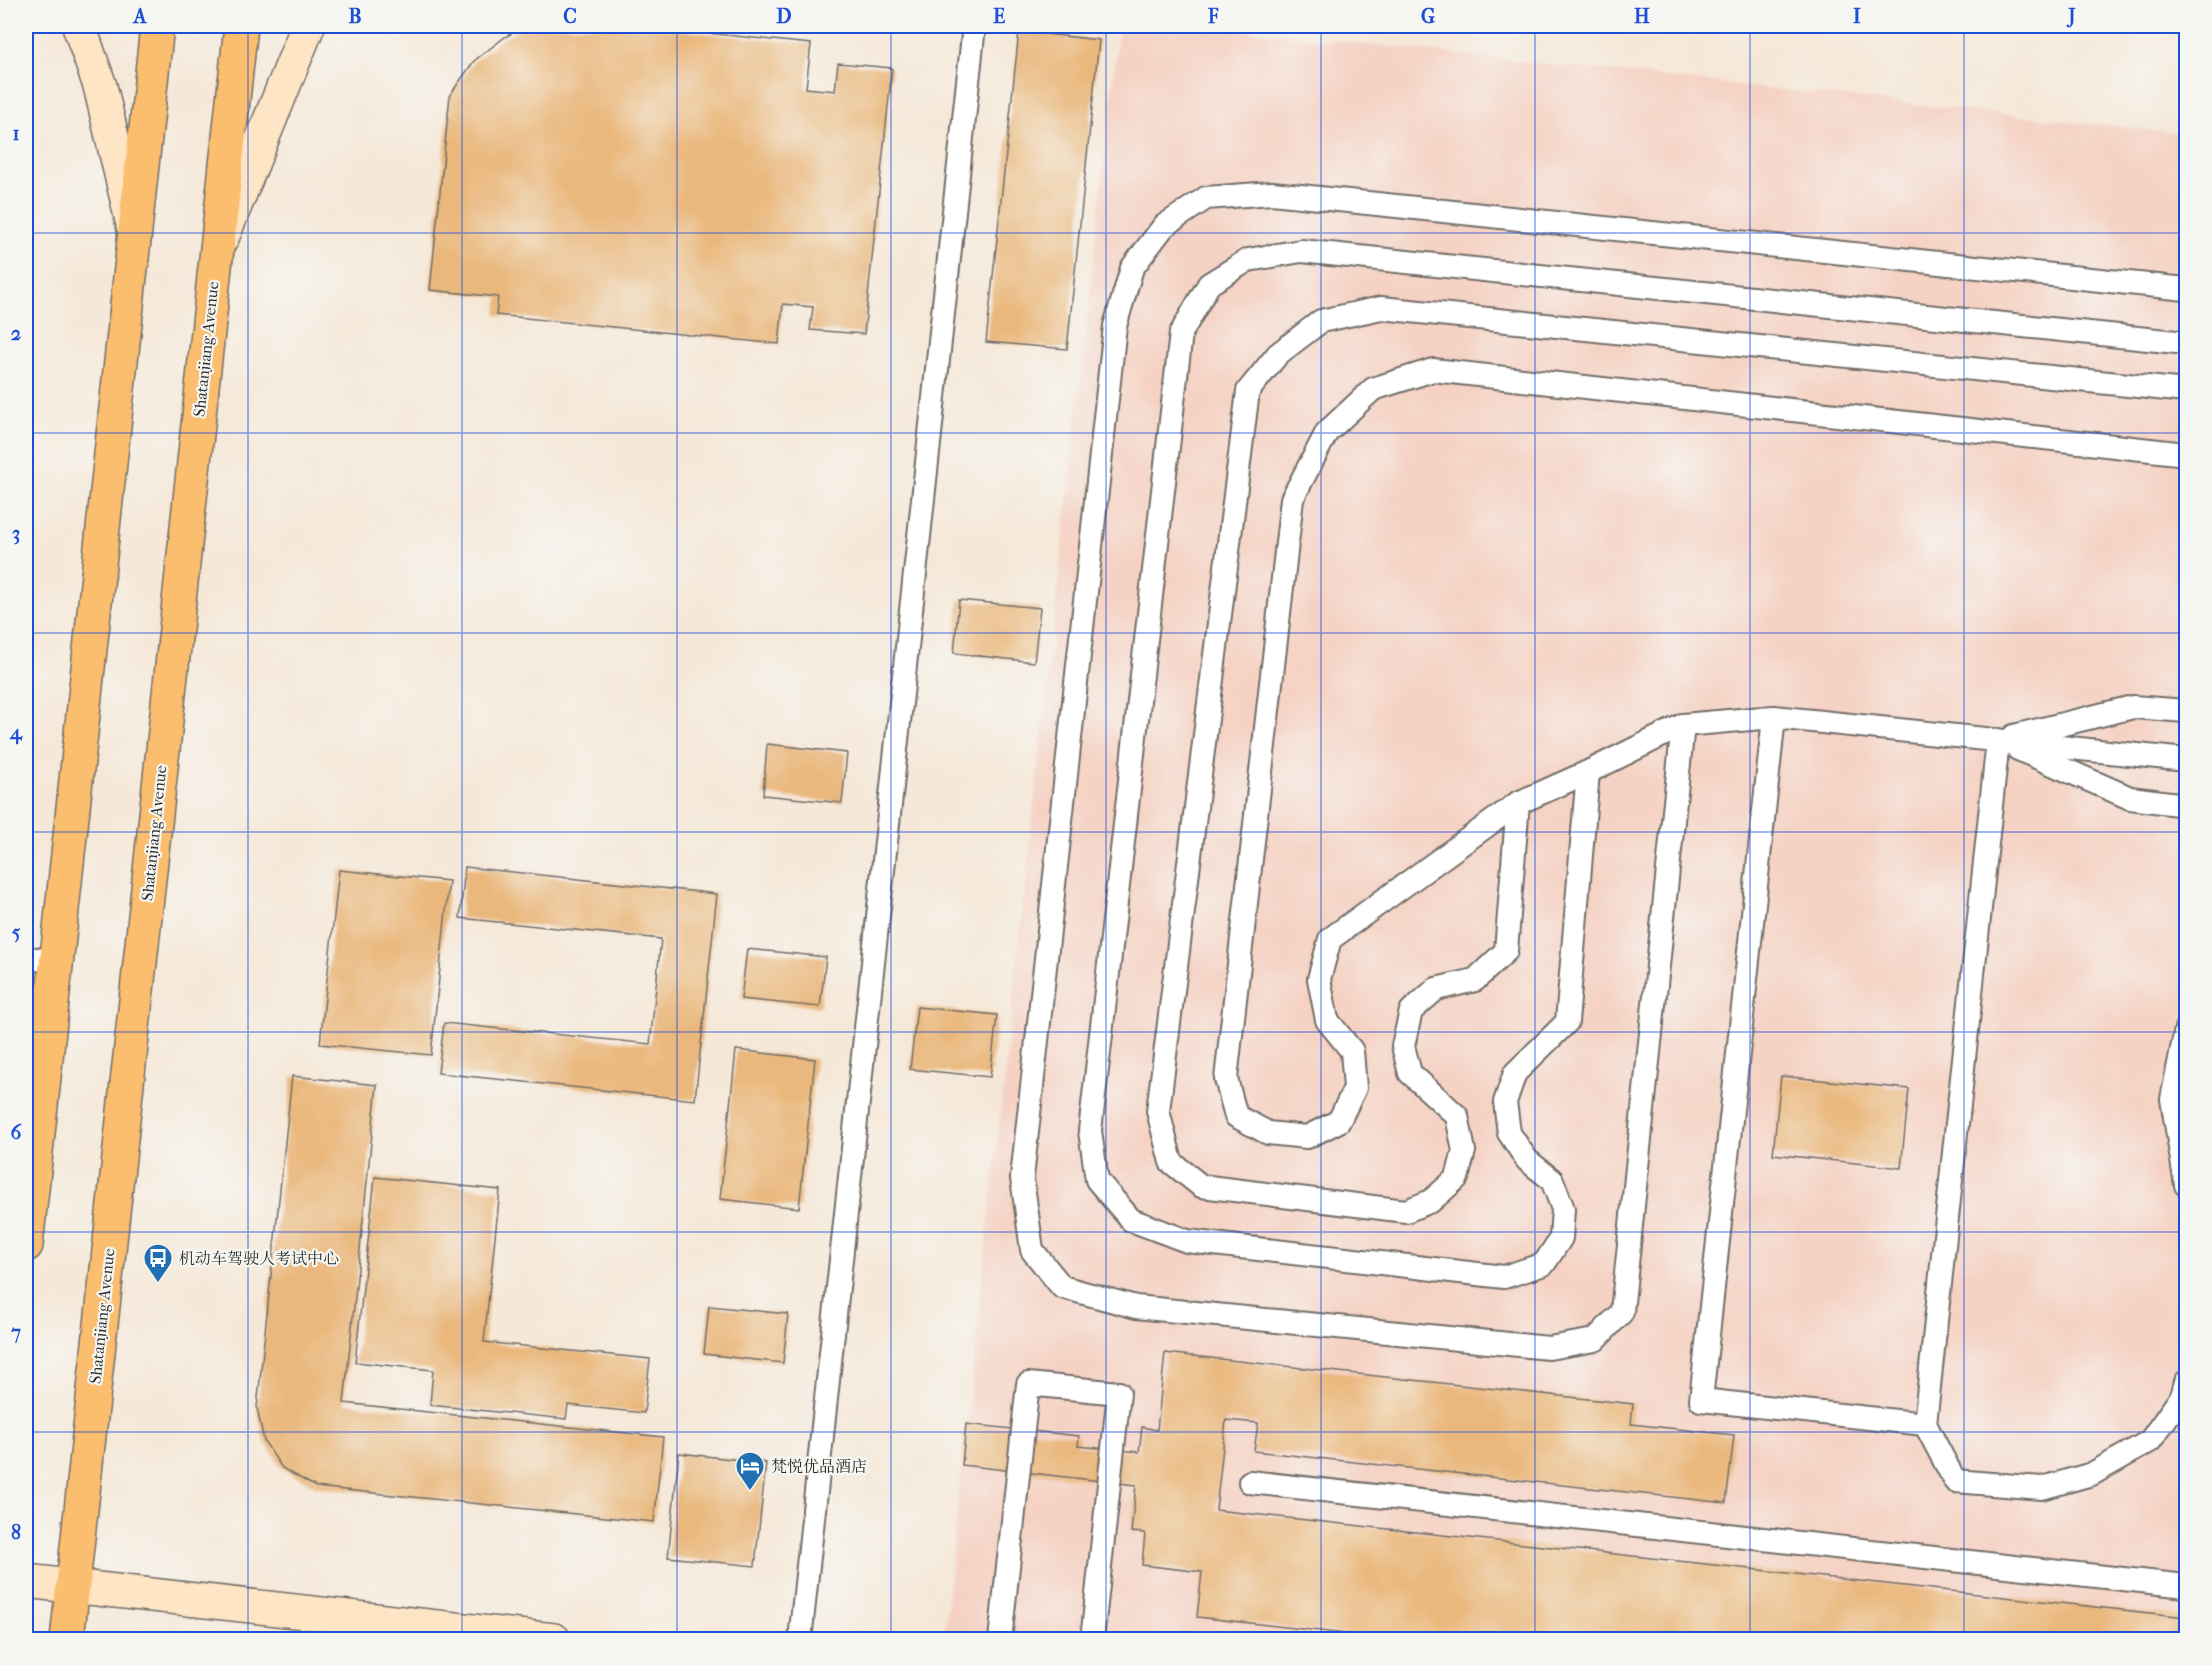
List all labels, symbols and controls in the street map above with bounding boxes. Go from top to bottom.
text: A [132,5,148,28]
text: B [348,5,362,28]
text: C [563,5,577,28]
text: D [776,5,792,28]
text: E [993,5,1005,28]
text: F [1207,5,1219,28]
text: G [1421,5,1435,28]
text: H [1634,5,1650,28]
text: I [1853,5,1861,28]
text: J [2066,5,2076,28]
text: 1 [12,122,20,145]
street label: Shatanjiang Avenue [189,280,223,418]
text: 2 [11,322,21,345]
text: 3 [12,522,20,545]
text: 4 [9,721,23,745]
street label: Shatanjiang Avenue [137,764,171,902]
text: 5 [12,921,21,944]
text: 6 [11,1121,23,1144]
bus stop icon: 机动车驾驶人考试中心 [142,1242,174,1284]
street label: Shatanjiang Avenue [85,1247,119,1385]
place label: 机动车驾驶人考试中心 [179,1249,339,1268]
text: 7 [10,1321,21,1344]
hotel icon: 梵悦优品酒店 [734,1450,766,1492]
place label: 梵悦优品酒店 [771,1457,867,1476]
text: 8 [11,1521,21,1544]

